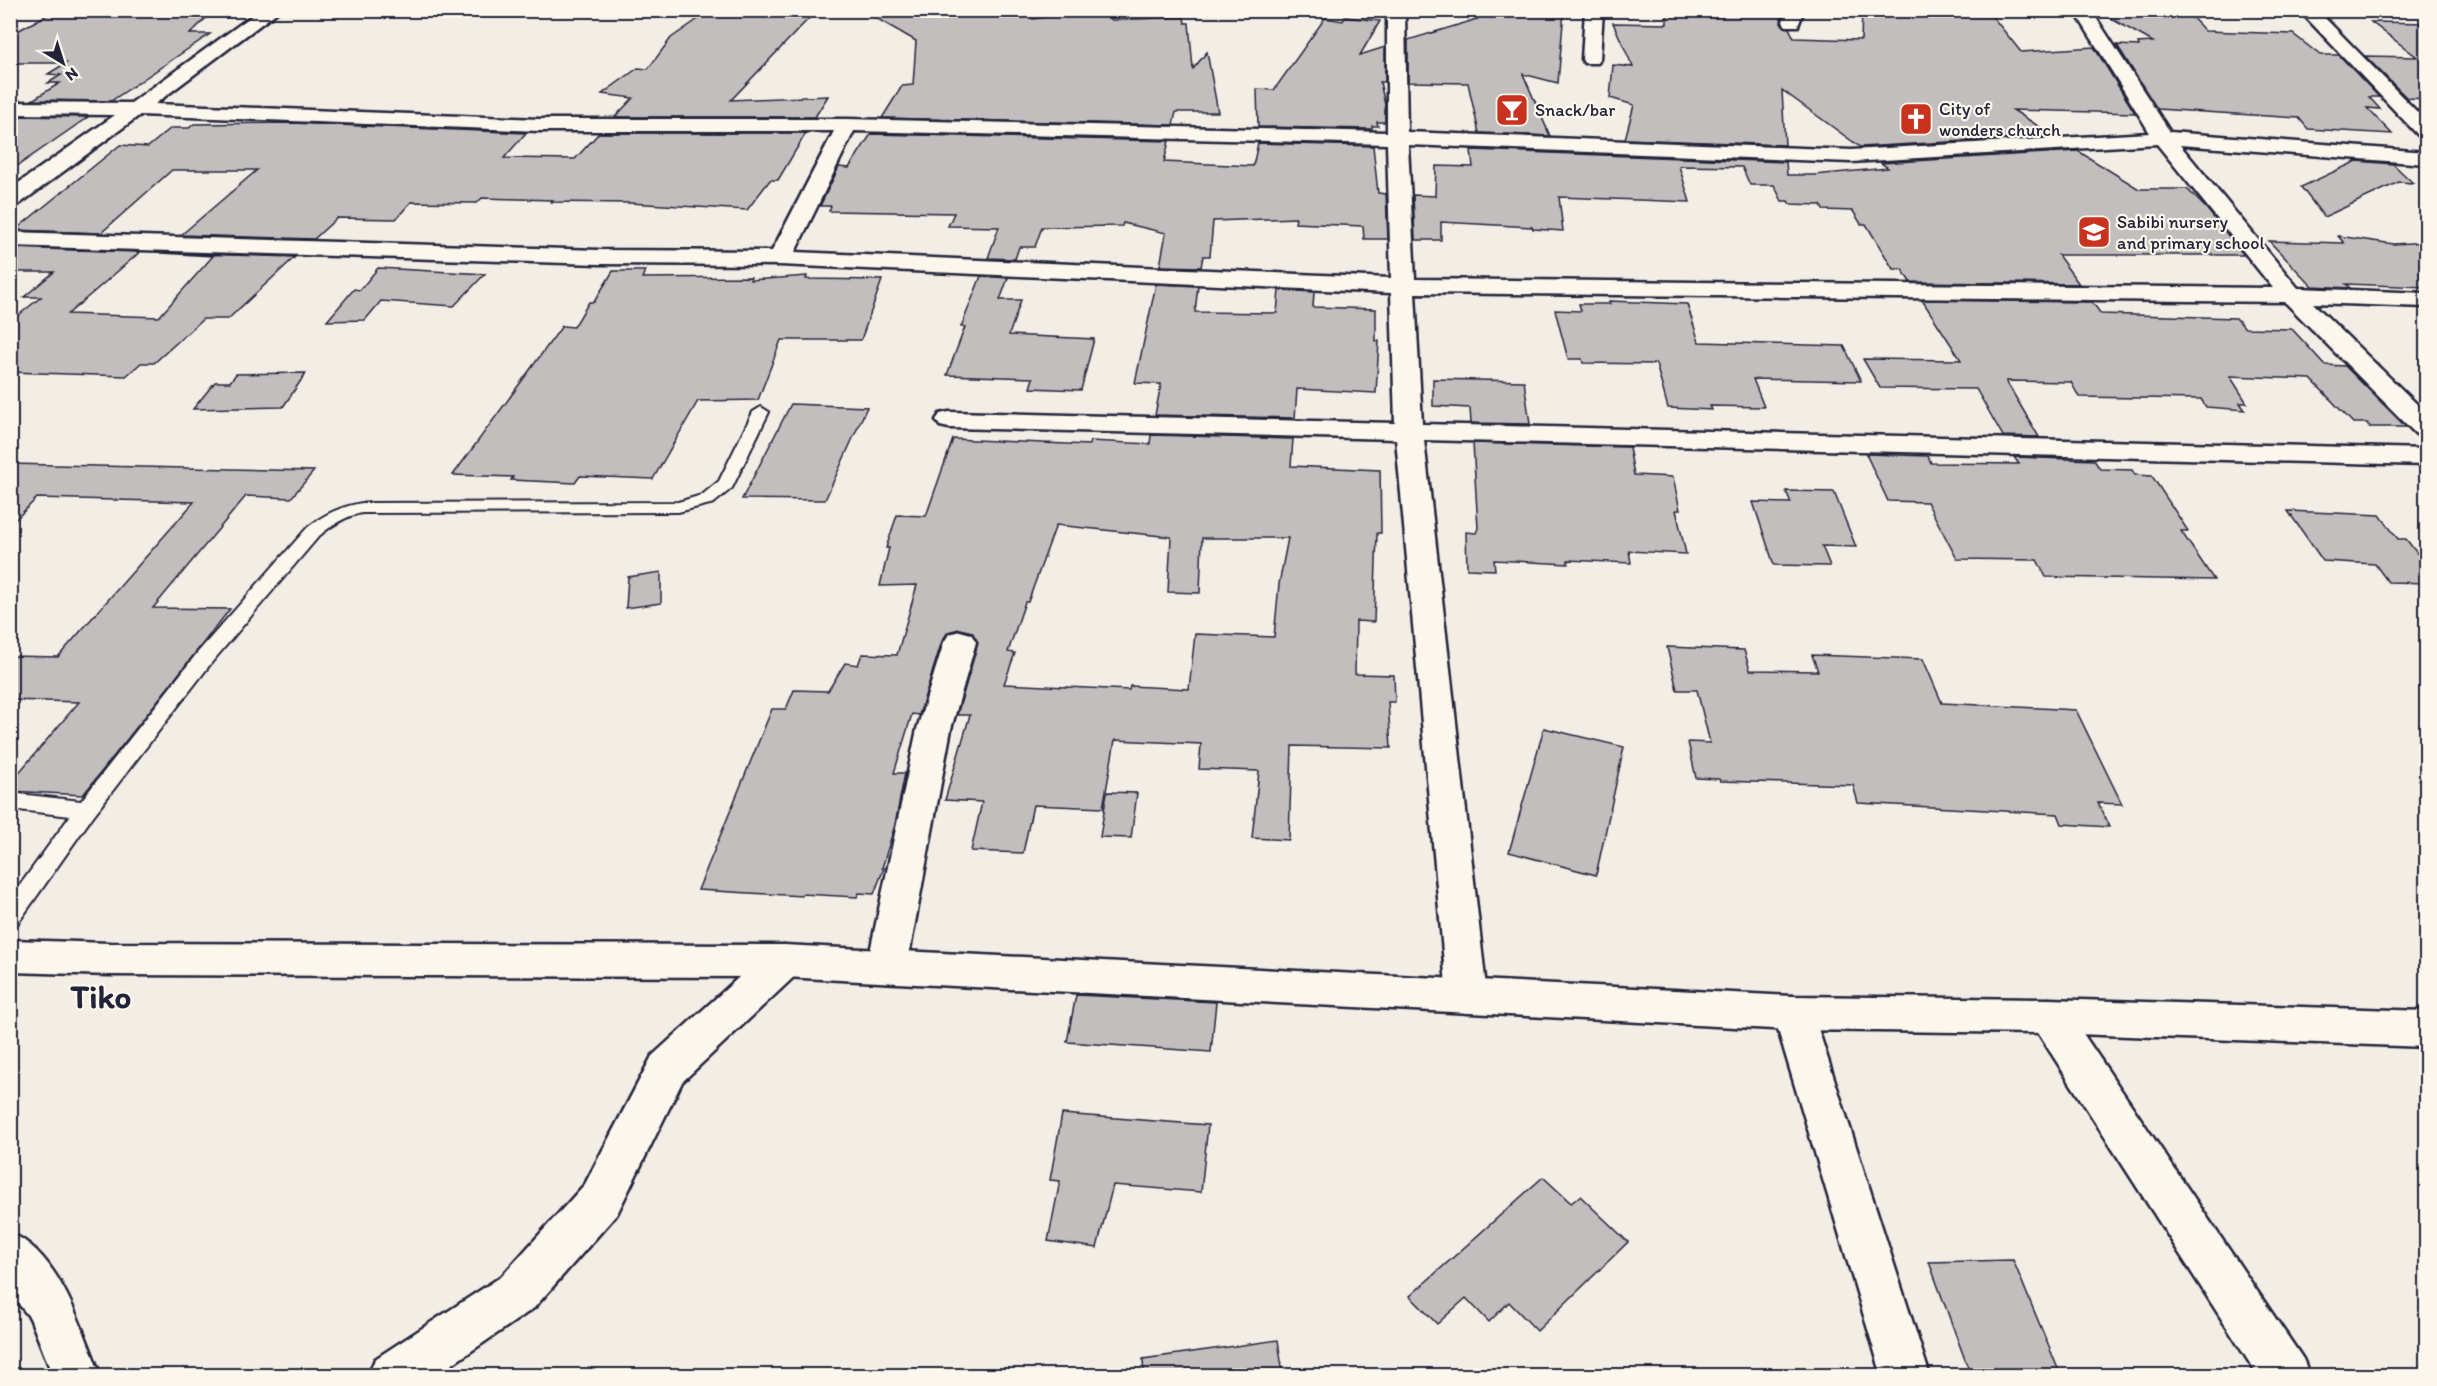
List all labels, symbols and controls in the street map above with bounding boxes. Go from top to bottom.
north arrow [33,33,93,93]
text: N [62,64,82,85]
bar icon: Snack/bar [1494,92,1530,128]
place label: City of wonders church [1939,98,2061,141]
place label: Snack/bar [1535,99,1615,121]
church icon: City of wonders church [1898,101,1934,137]
place label: Sabibi nursery and primary school [2117,211,2265,254]
school or university icon: Sabibi nursery and primary school [2076,214,2112,250]
district label: Tiko [70,977,131,1016]

